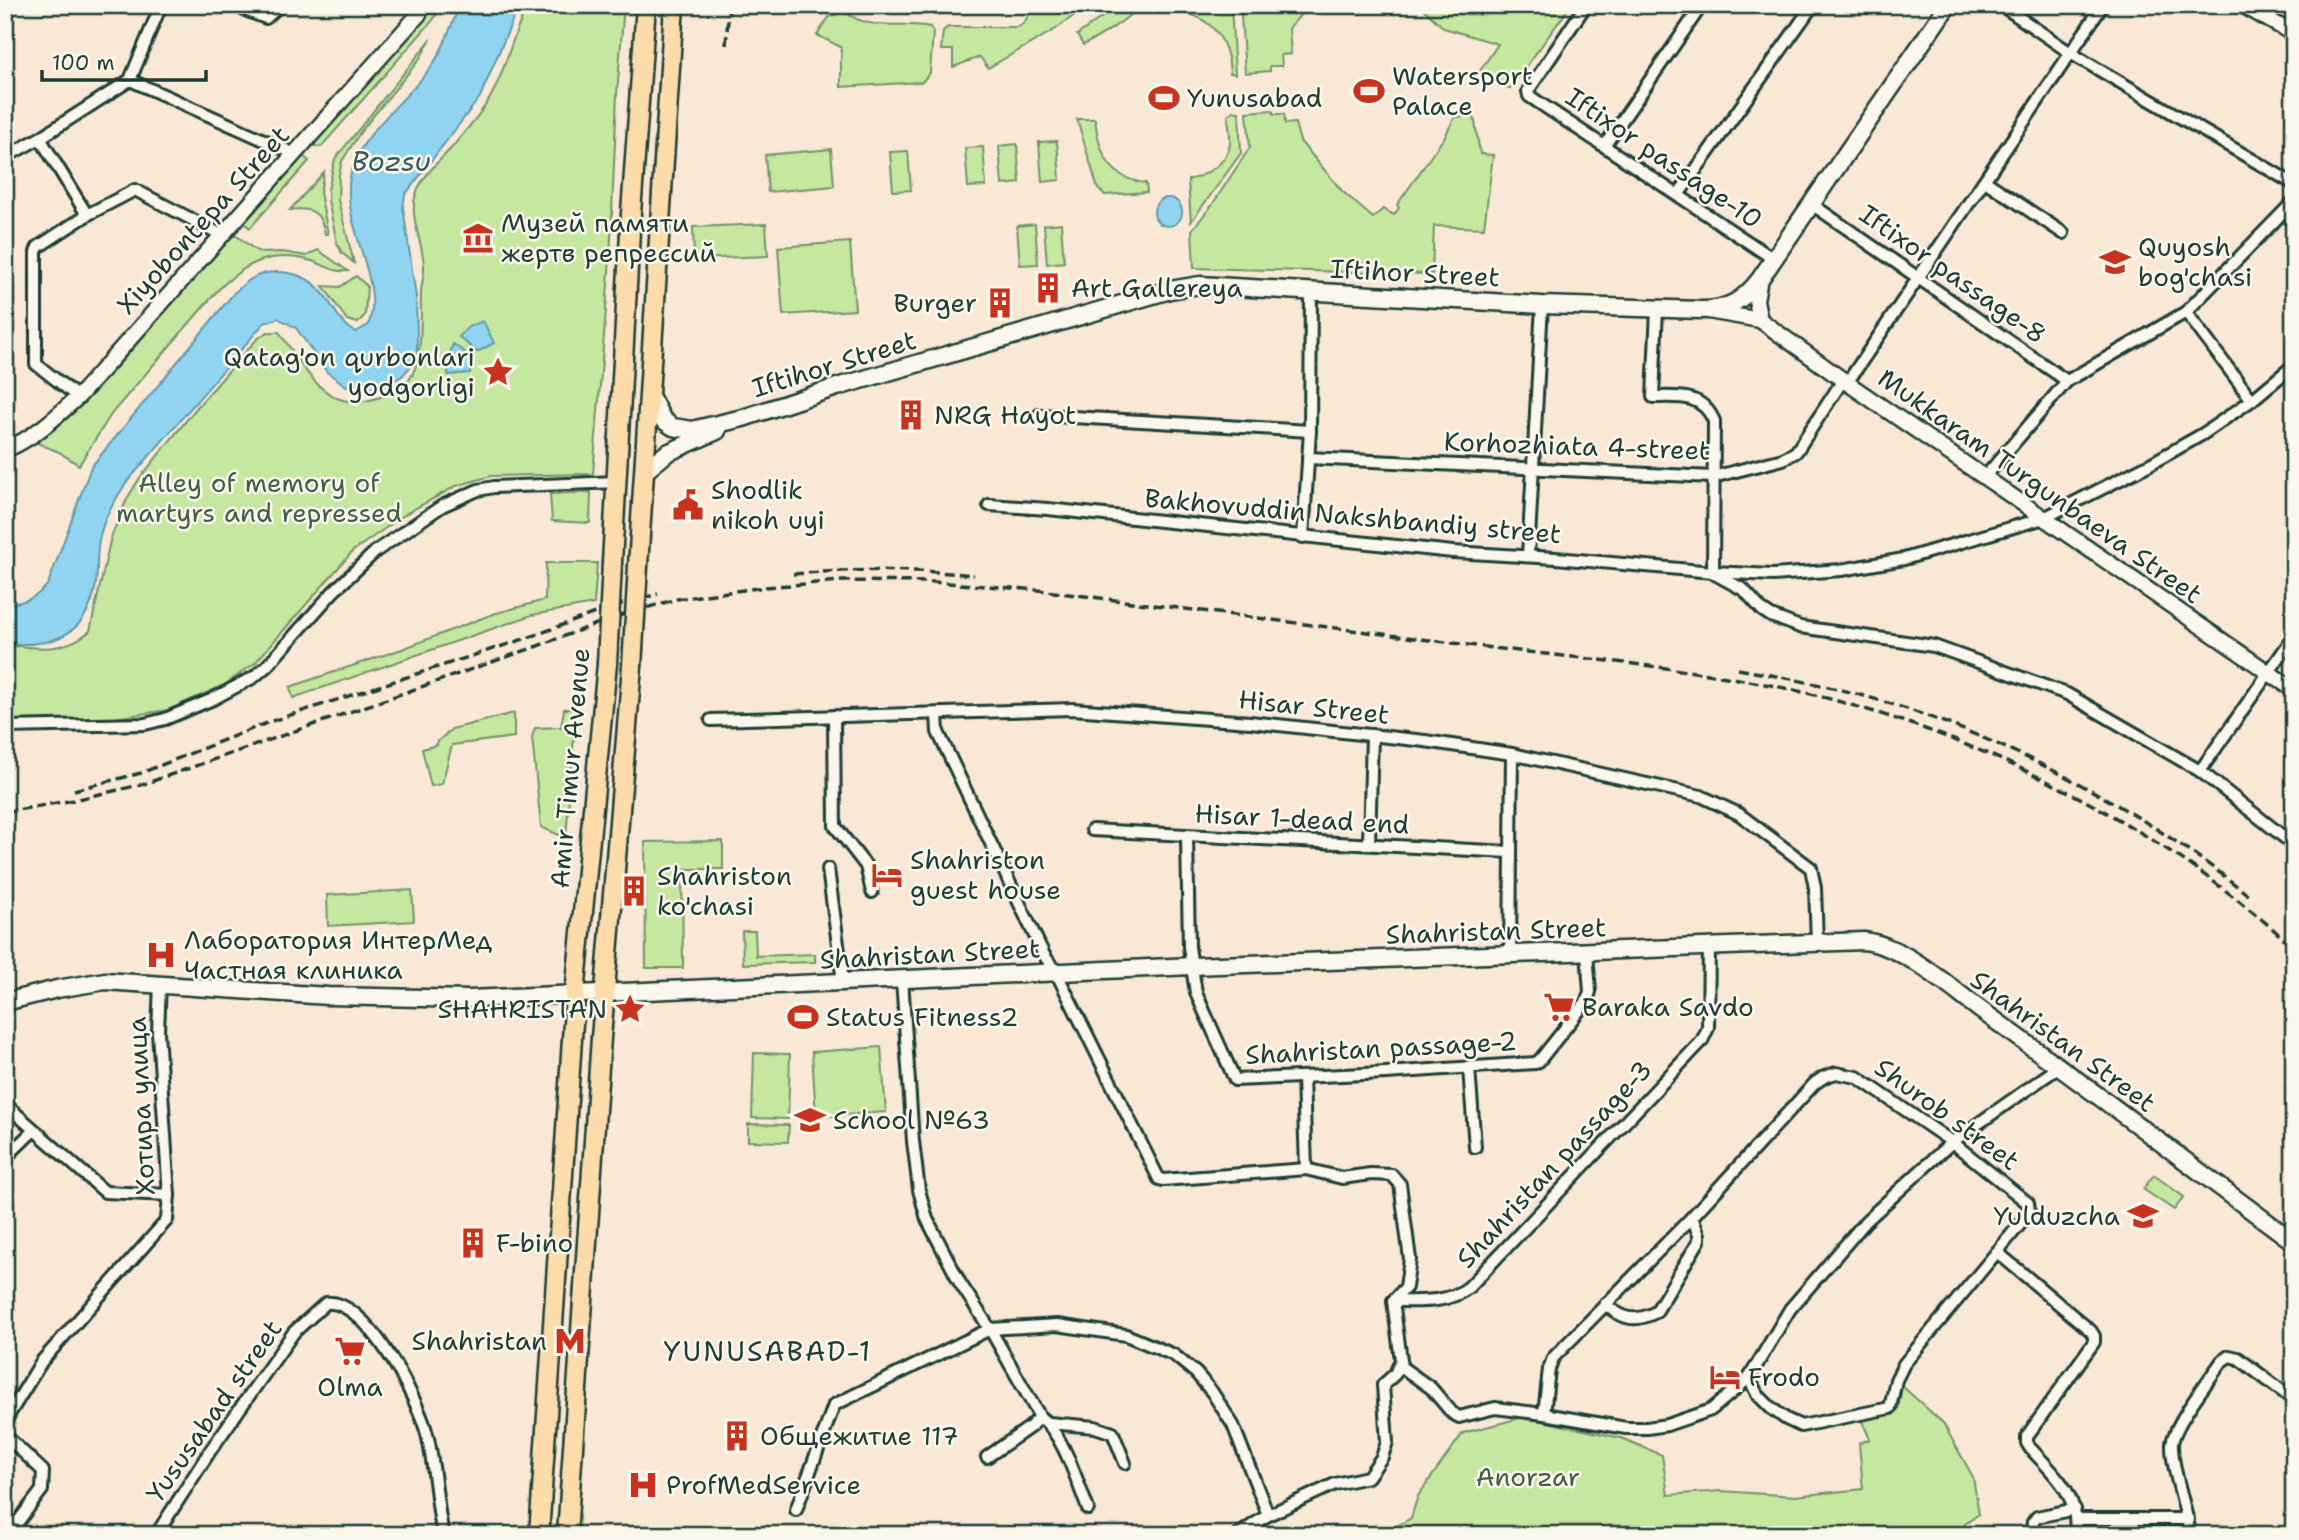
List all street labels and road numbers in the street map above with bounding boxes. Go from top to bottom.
street label: Iftixor passage-10 [1559,79,1769,236]
street label: Xiyobontepa Street [109,118,297,321]
street label: Iftixor passage-8 [1853,196,2054,351]
street label: Iftihor Street [1329,251,1501,294]
street label: Iftihor Street [748,322,920,405]
street label: Mukkaram Turgunbaeva Street [1871,360,2209,611]
street label: Korhozhiаta 4-street [1443,423,1711,468]
street label: Bakhovuddin Nakshbandiy street [1143,480,1563,551]
street label: Amir Timur Avenue [542,646,597,890]
street label: Hisar Street [1237,681,1391,732]
street label: Hisar 1-dead end [1194,795,1410,842]
street label: Shahristan Street [1385,909,1607,952]
street label: Shahristan Street [819,930,1041,977]
street label: Shahristan Street [1964,962,2163,1120]
street label: Хотира улица [118,1016,163,1196]
street label: Shahristan passage-2 [1244,1023,1518,1072]
street label: Shurob street [1868,1049,2026,1178]
street label: Shahristan passage-3 [1448,1052,1659,1275]
street label: Yususabad street [138,1313,290,1509]

